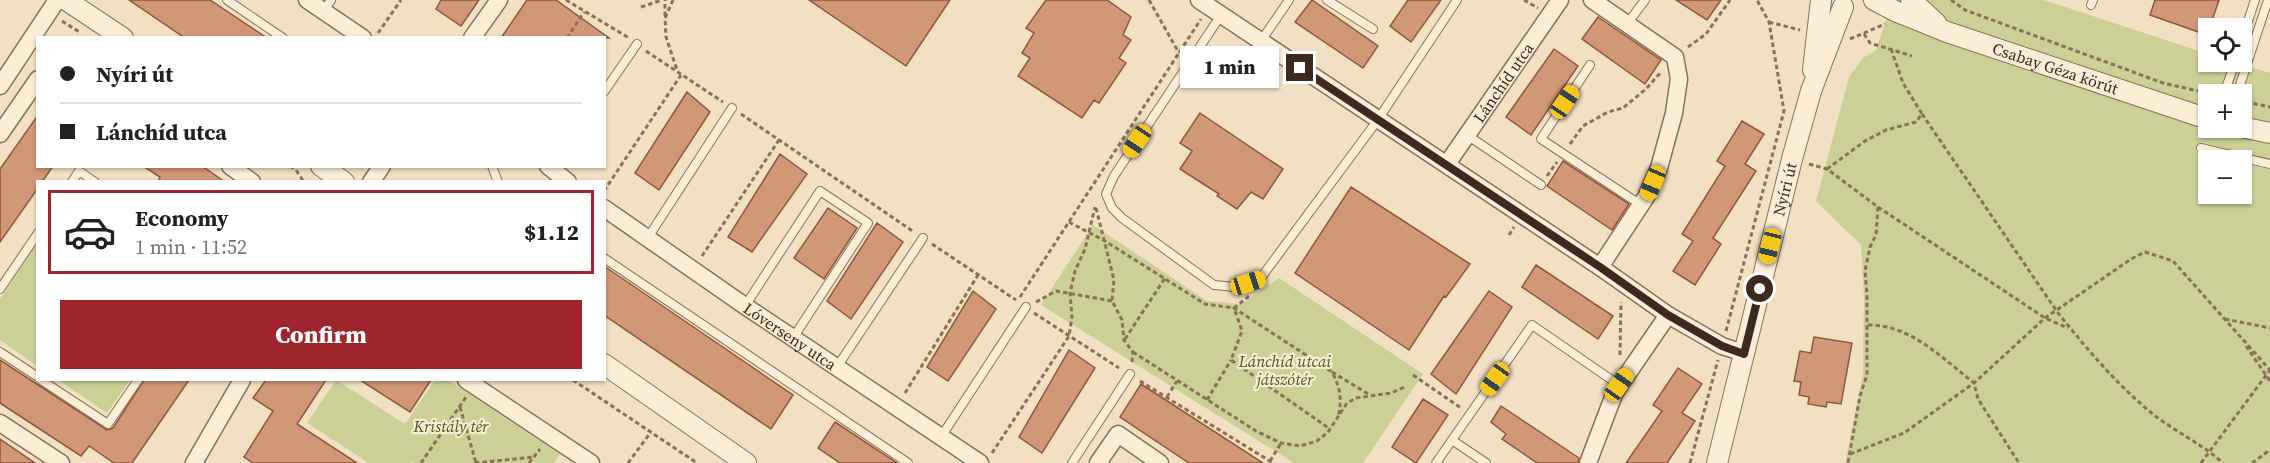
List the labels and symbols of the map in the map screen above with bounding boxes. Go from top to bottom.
street label: Lánchíd utca [1468,37,1539,127]
street label: Csabay Géza körút [1990,37,2122,100]
callout: 1 min [1180,47,1279,89]
route end [1286,54,1313,81]
car [1547,82,1583,122]
car [1119,121,1155,161]
street label: Nyíri út [1767,159,1802,218]
car [1638,163,1668,203]
car [1757,226,1783,266]
car [1228,269,1268,297]
route start [1746,275,1773,302]
street label: Lóverseny utca [739,297,842,376]
park label: Lánchíd utcai játszótér [1238,350,1331,390]
car [1477,359,1513,399]
car [1601,365,1637,405]
park label: Kristály tér [413,415,489,437]

